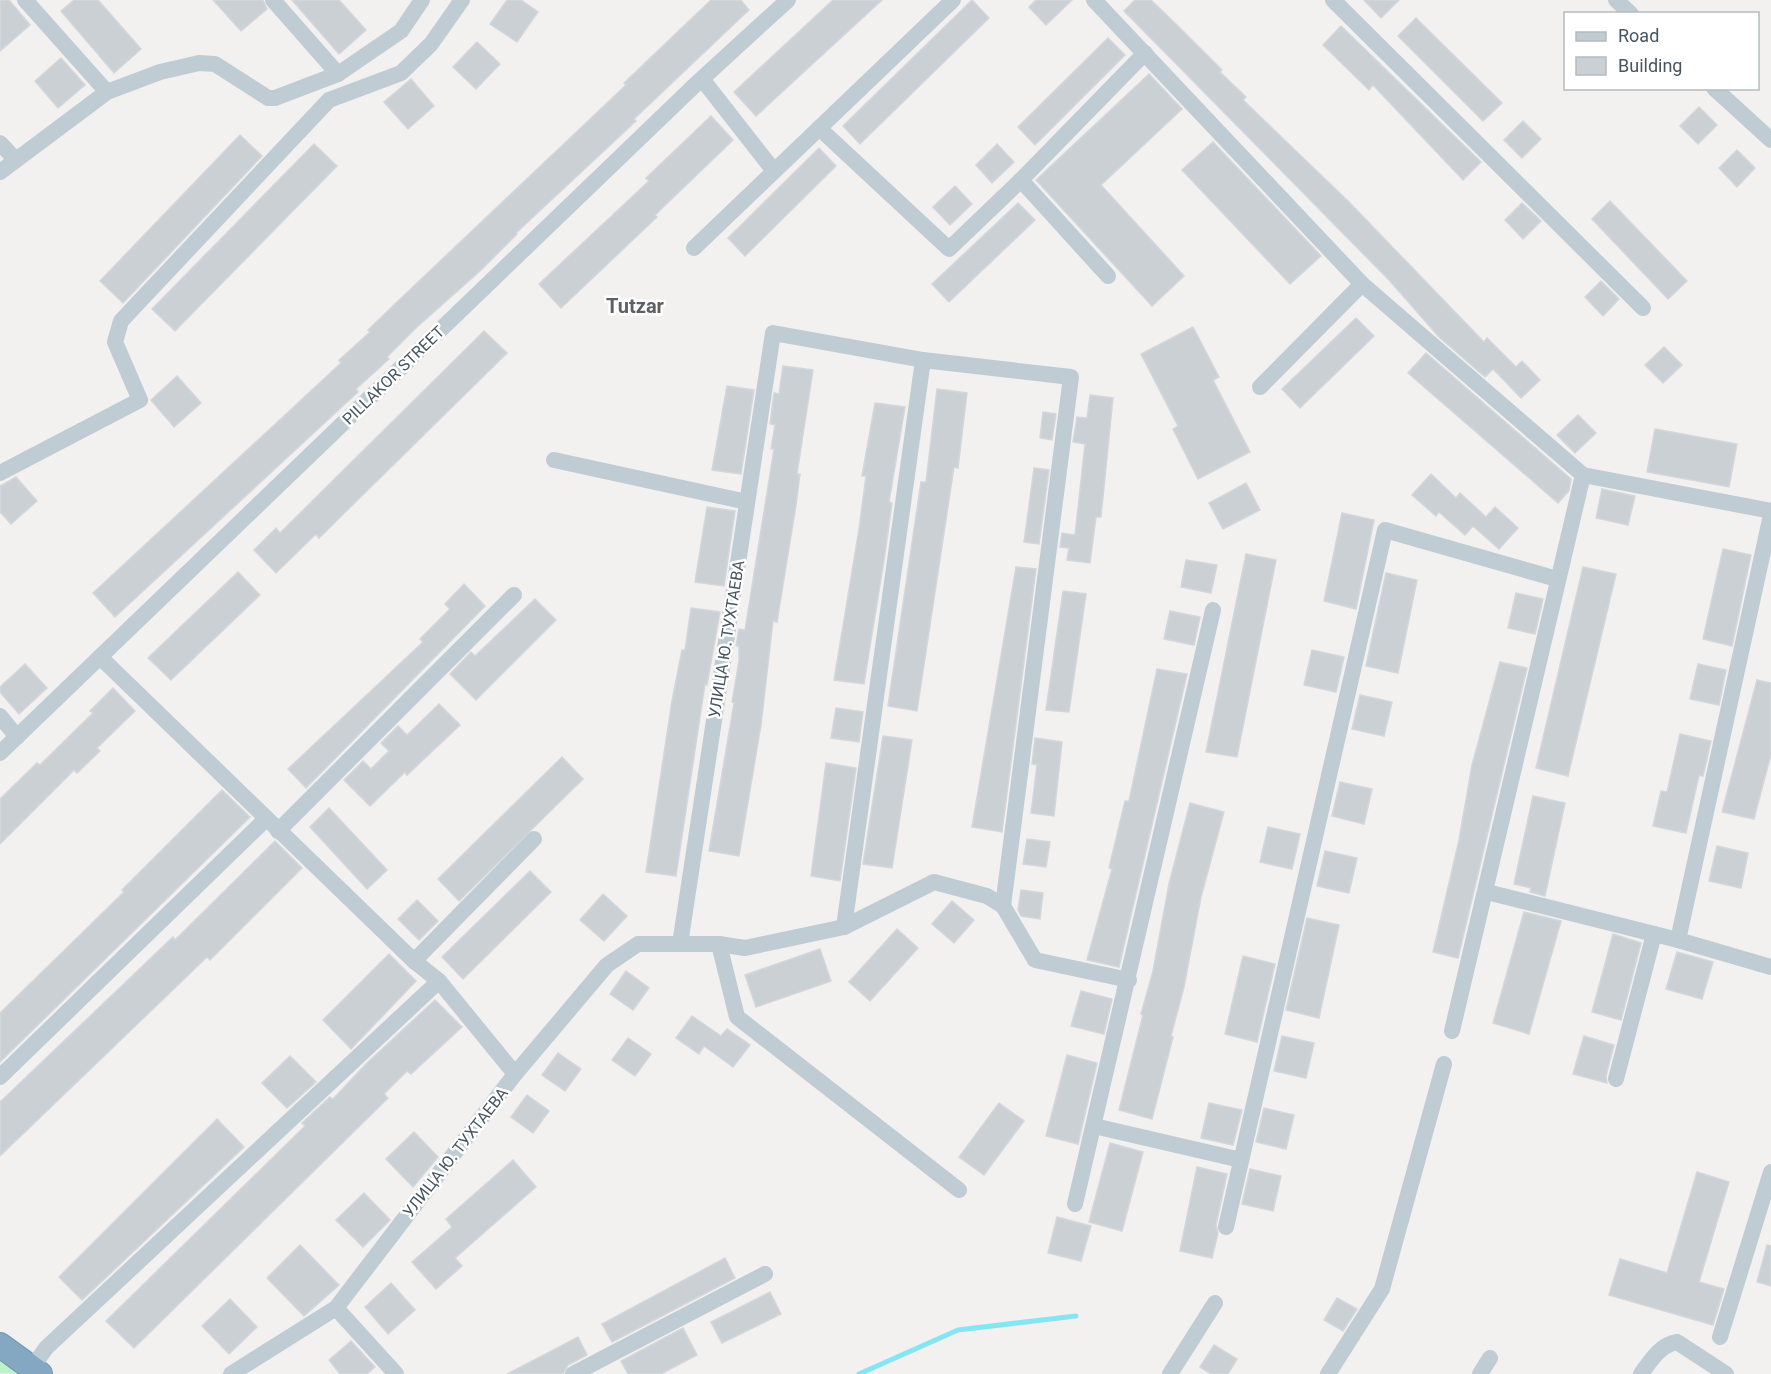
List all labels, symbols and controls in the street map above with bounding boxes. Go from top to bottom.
legend [1564,12,1759,90]
text: Road [1618,25,1659,46]
text: Building [1618,55,1682,76]
district label: Tutzar [606,294,665,318]
street label: PILLAKOR STREET [339,322,448,429]
street label: УЛИЦА Ю. ТУХТАЕВА [705,558,748,719]
street label: УЛИЦА Ю. ТУХТАЕВА [399,1083,512,1221]

